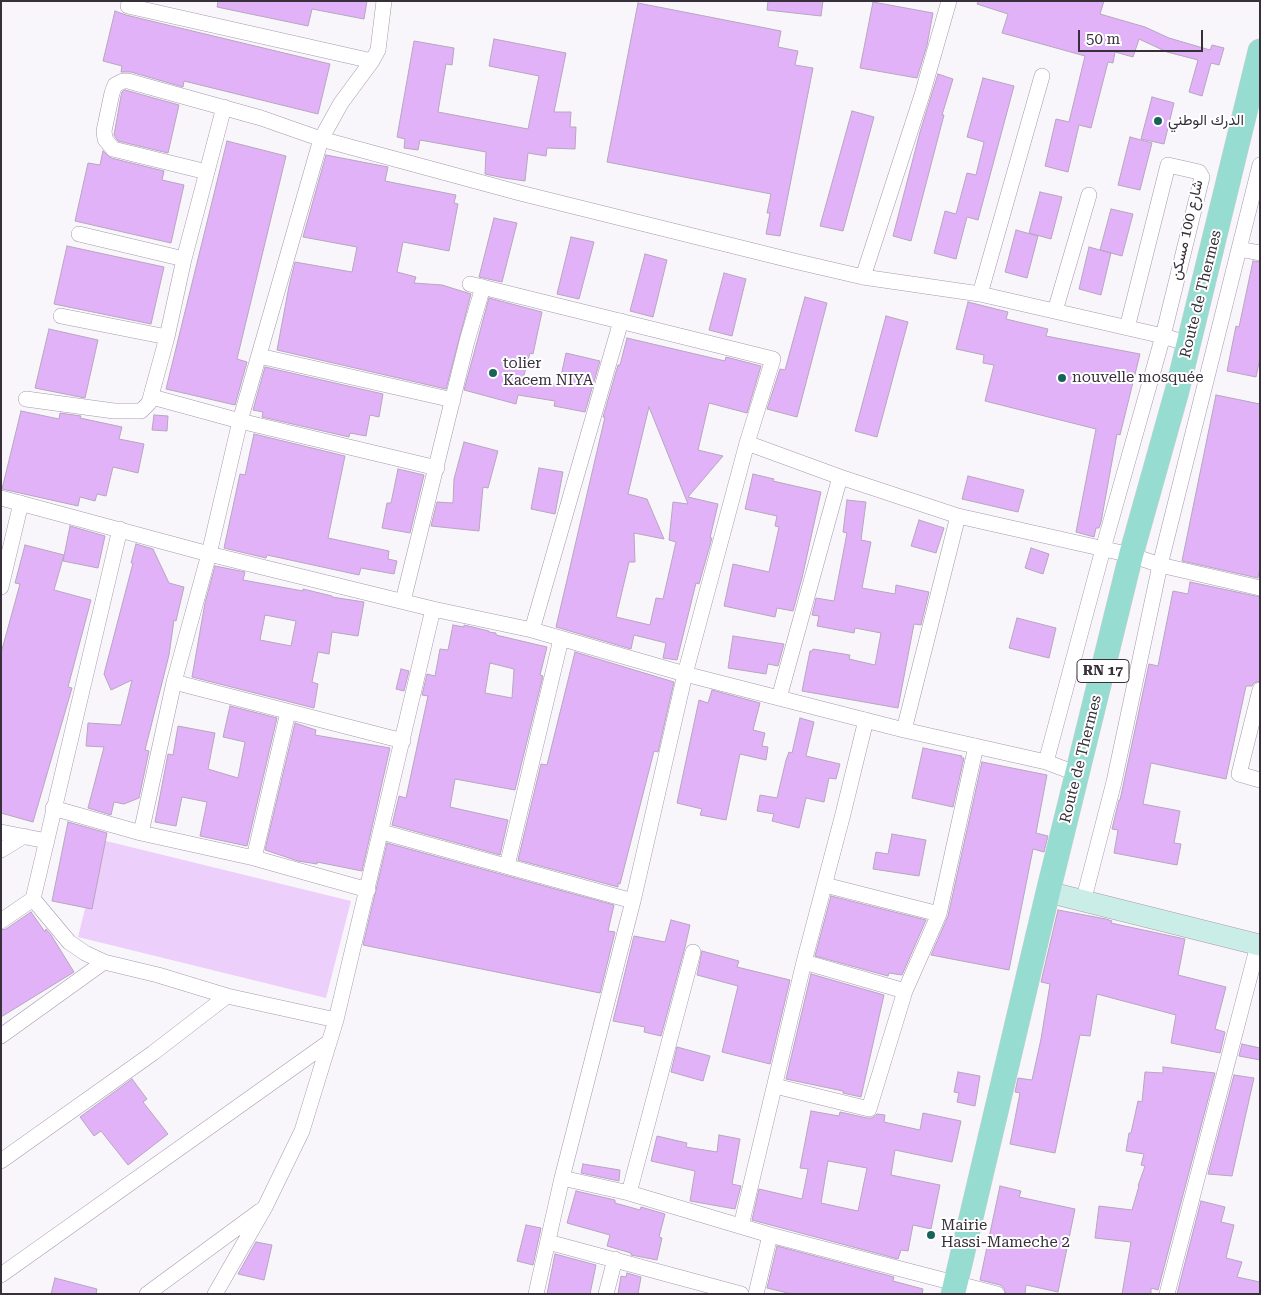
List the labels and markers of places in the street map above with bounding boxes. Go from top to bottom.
place label: الدرك الوطني [1168,112,1244,130]
marker: الدرك الوطني [1152,115,1164,127]
place label: tolier Kacem NIYA [503,355,593,390]
marker: tolier Kacem NIYA [487,367,499,379]
place label: nouvelle mosquée [1072,369,1203,387]
marker: nouvelle mosquée [1056,372,1068,384]
place label: Mairie Hassi-Mameche 2 [941,1217,1070,1252]
marker: Mairie Hassi-Mameche 2 [925,1229,937,1241]

